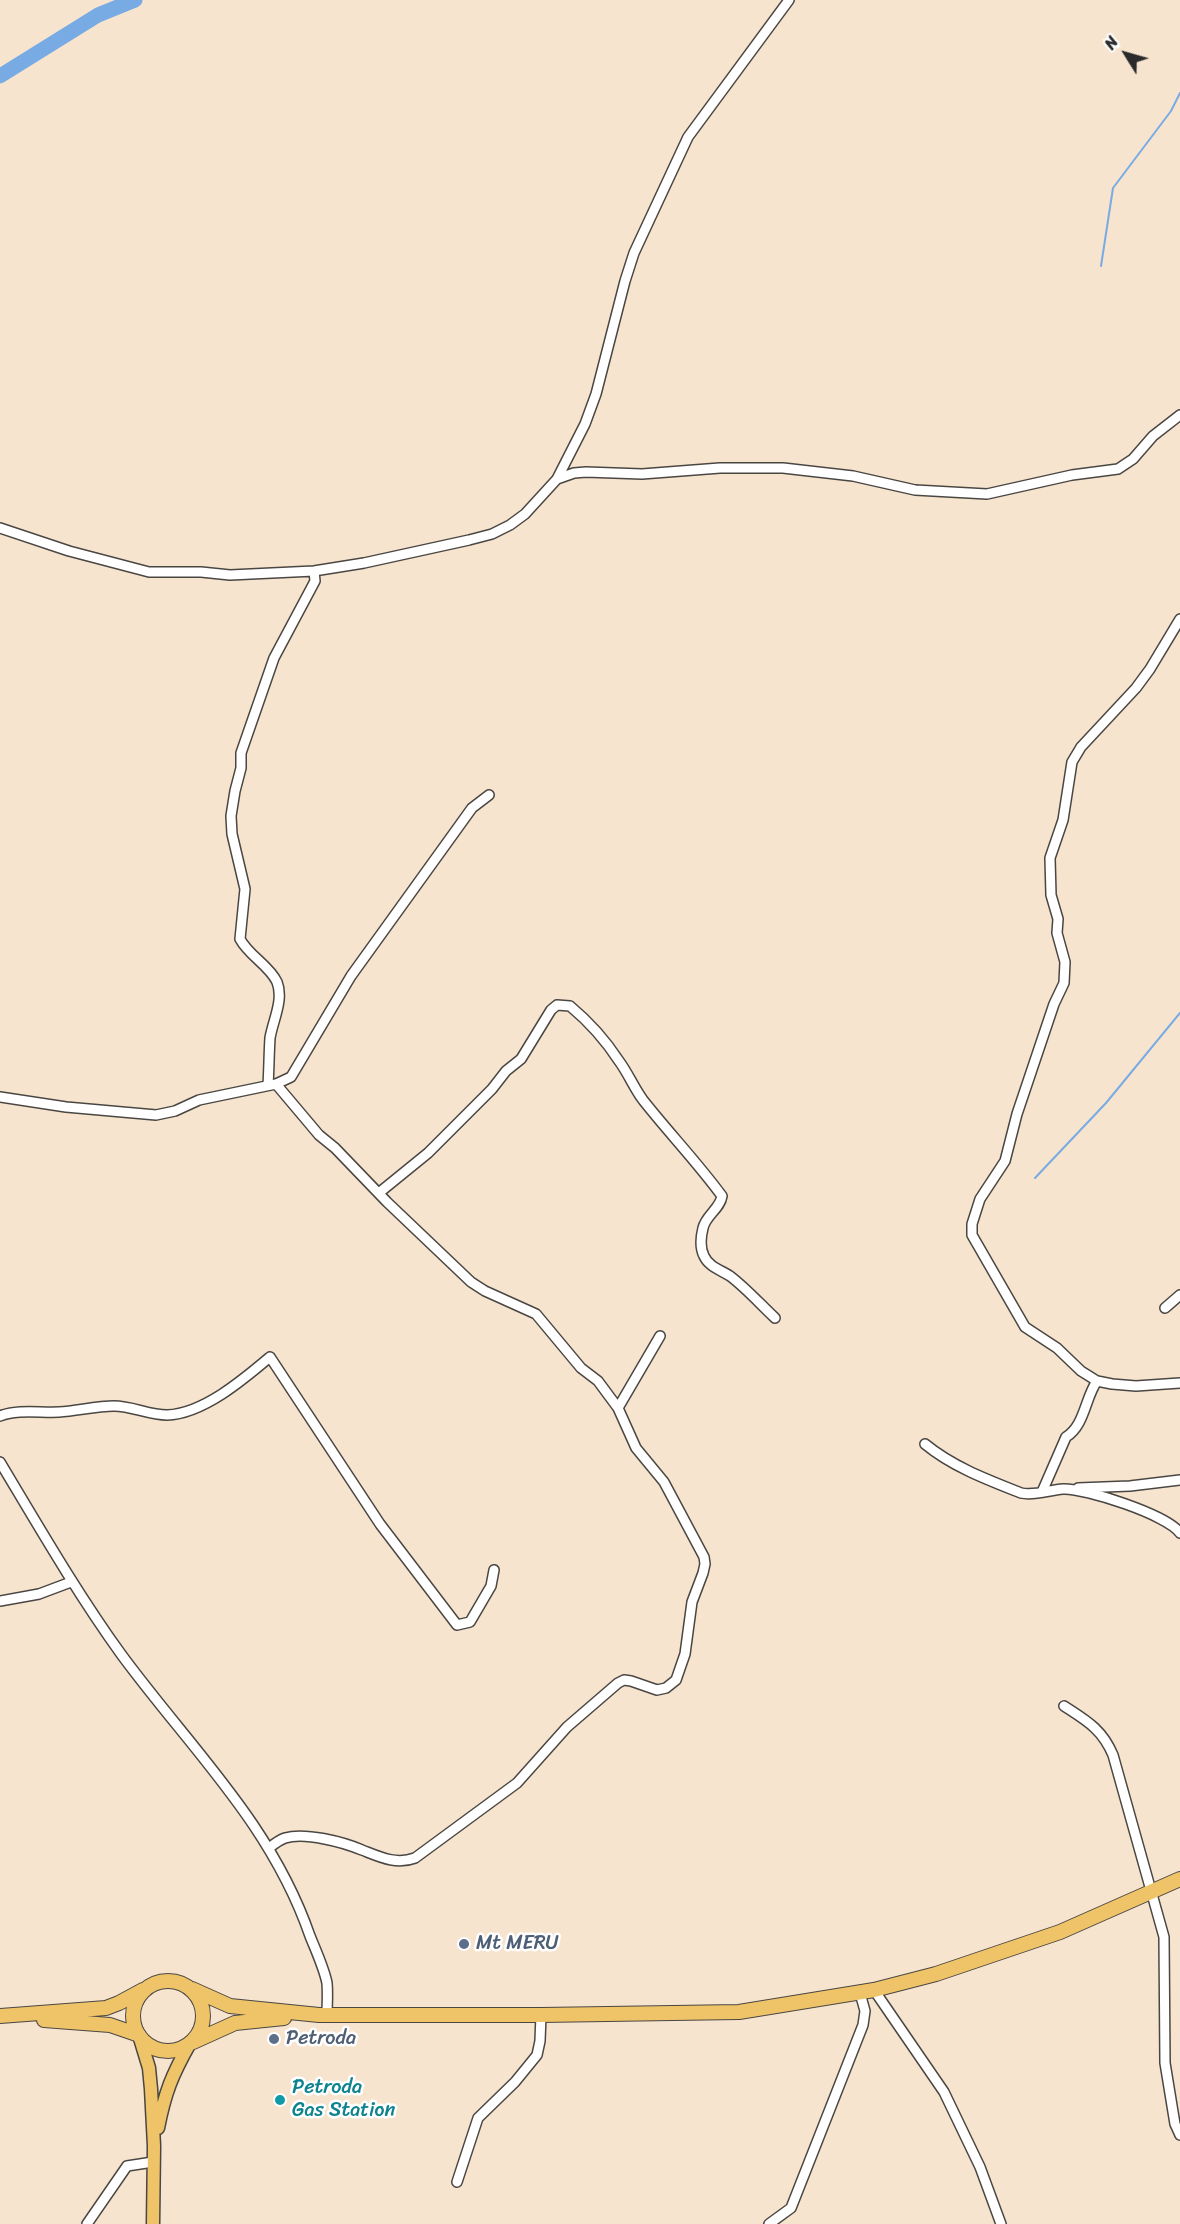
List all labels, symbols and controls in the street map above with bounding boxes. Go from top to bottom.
north arrow [1096,24,1156,84]
text: N [1096,30,1126,56]
place label: Mt MERU [476,1932,559,1956]
marker: Mt MERU [457,1937,471,1951]
place label: Petroda [286,2027,356,2051]
marker: Petroda [267,2032,281,2046]
place label: Petroda Gas Station [292,2076,395,2123]
marker: Petroda Gas Station [273,2093,287,2107]

